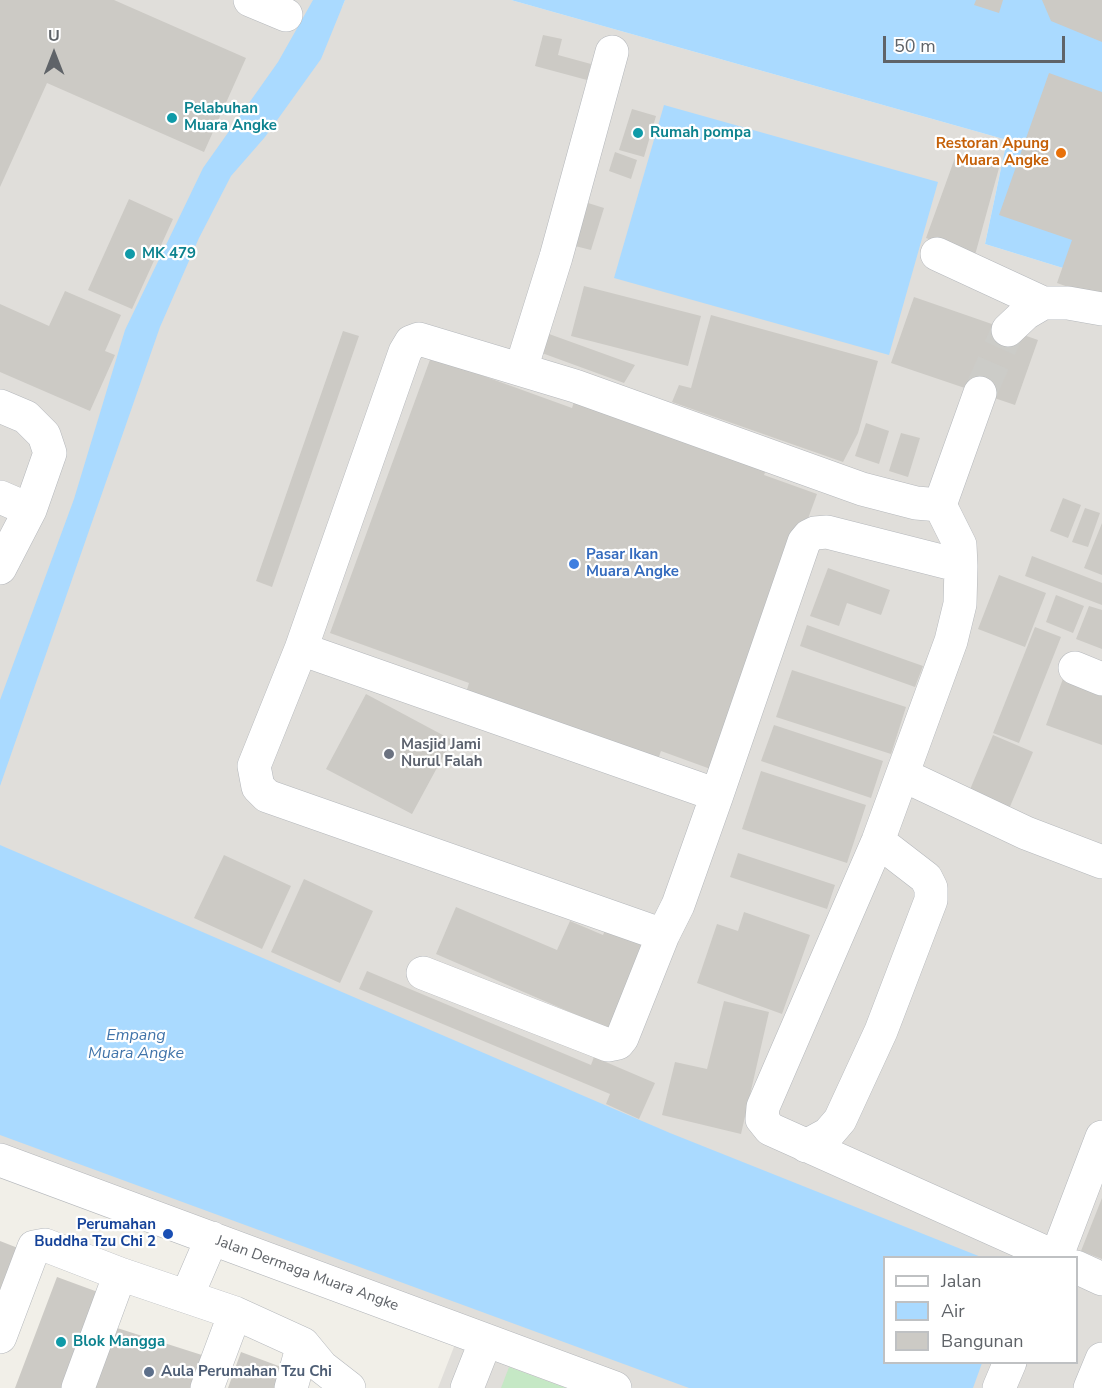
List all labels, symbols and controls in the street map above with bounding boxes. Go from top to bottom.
north arrow [24,24,84,84]
scale bar [886,24,1068,62]
text: U [48,25,60,47]
text: 50 m [894,34,936,58]
place label: Pelabuhan Muara Angke [184,100,277,135]
marker: Pelabuhan Muara Angke [165,111,179,125]
place label: Rumah pompa [650,124,751,142]
marker: Rumah pompa [631,126,645,140]
place label: Restoran Apung Muara Angke [936,135,1049,170]
marker: Restoran Apung Muara Angke [1054,146,1068,160]
place label: MK 479 [142,245,196,263]
marker: MK 479 [123,247,137,261]
place label: Pasar Ikan Muara Angke [586,546,679,581]
marker: Pasar Ikan Muara Angke [567,557,581,571]
place label: Masjid Jami Nurul Falah [401,736,482,771]
marker: Masjid Jami Nurul Falah [382,747,396,761]
water label: Empang Muara Angke [88,1026,184,1064]
place label: Perumahan Buddha Tzu Chi 2 [34,1216,156,1251]
marker: Perumahan Buddha Tzu Chi 2 [161,1227,175,1241]
street label: Jalan Dermaga Muara Angke [213,1232,401,1316]
legend [883,1256,1078,1364]
text: Jalan [941,1269,981,1293]
text: Air [941,1299,965,1323]
text: Bangunan [941,1329,1024,1353]
place label: Blok Mangga [73,1333,165,1351]
marker: Blok Mangga [54,1335,68,1349]
place label: Aula Perumahan Tzu Chi [161,1363,332,1381]
marker: Aula Perumahan Tzu Chi [142,1365,156,1379]

